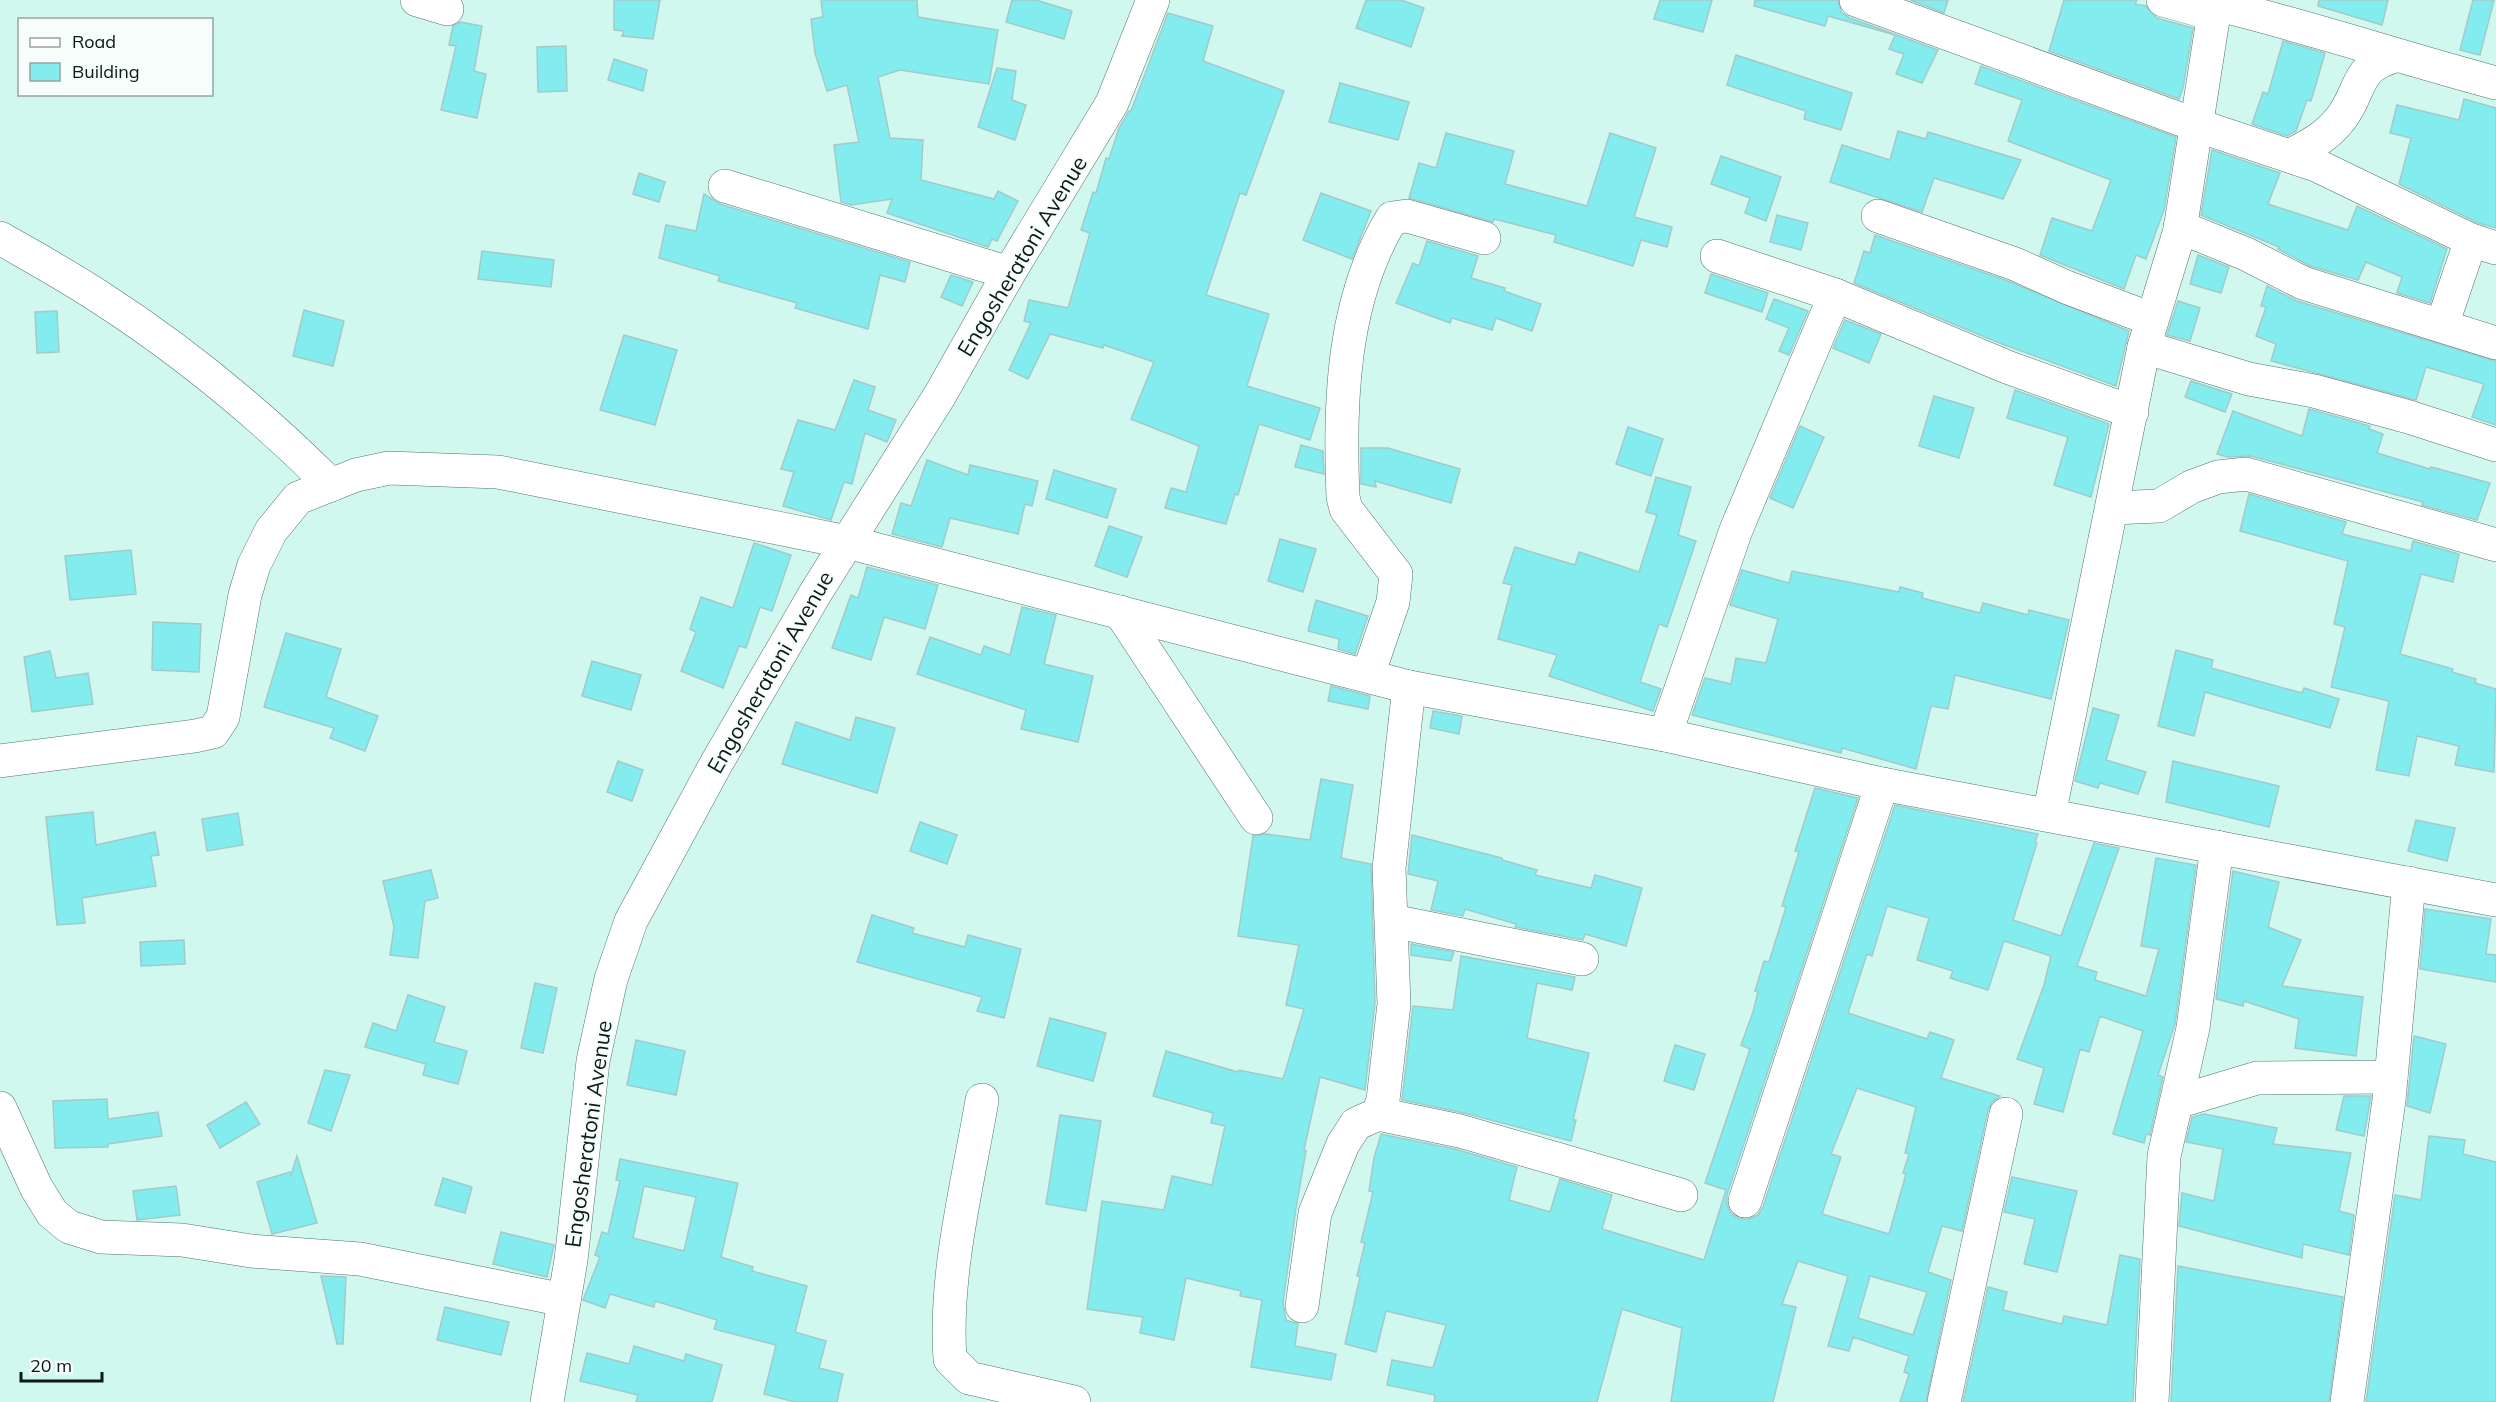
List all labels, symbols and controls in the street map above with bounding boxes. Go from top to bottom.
legend [18,18,213,96]
text: Road [72,30,116,53]
text: Building [72,60,140,83]
street label: Engosheratoni Avenue [951,151,1093,361]
street label: Engosheratoni Avenue [701,566,839,778]
street label: Engosheratoni Avenue [558,1019,618,1249]
scale bar [21,1345,102,1383]
text: 20 m [30,1354,72,1377]

